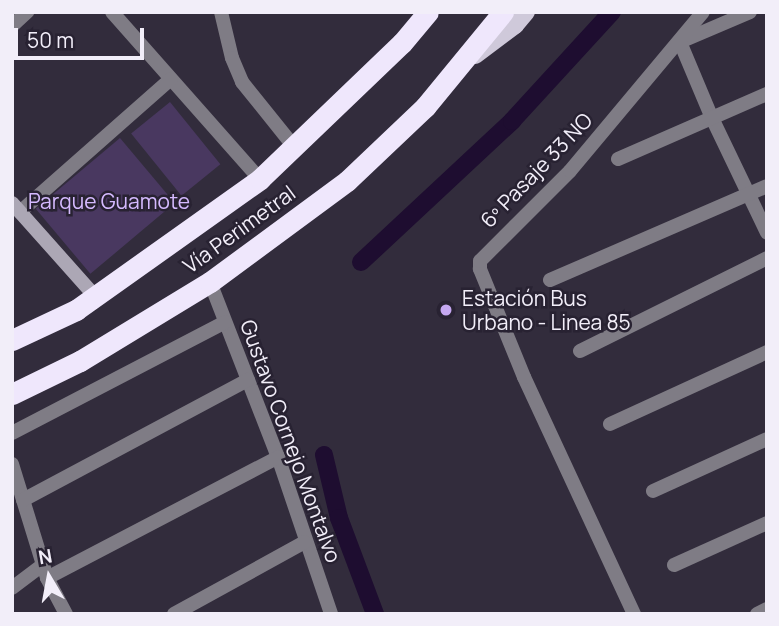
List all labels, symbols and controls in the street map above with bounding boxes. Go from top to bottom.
scale bar [18,14,147,58]
text: 50 m [27,26,74,54]
street label: 6º Pasaje 33 NO [475,107,597,233]
street label: Vía Perimetral [178,180,300,278]
park label: Parque Guamote [28,188,190,214]
place label: Estación Bus Urbano - Linea 85 [462,285,631,335]
marker: Estación Bus Urbano - Linea 85 [436,300,456,320]
street label: Gustavo Cornejo Montalvo [235,316,347,566]
north arrow [14,542,84,612]
text: N [36,542,54,570]

